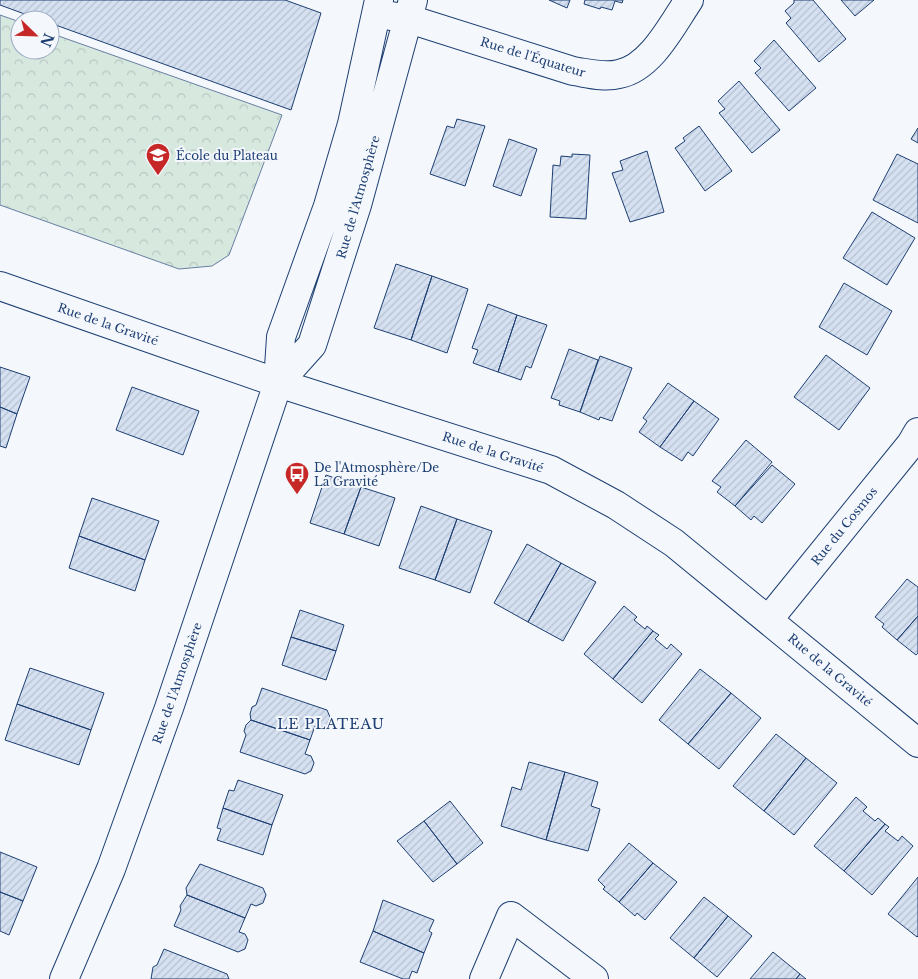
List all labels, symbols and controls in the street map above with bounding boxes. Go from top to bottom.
north arrow [10,10,60,60]
text: N [36,31,58,50]
street label: Rue de l'Équateur [479,33,588,80]
street label: Rue de l'Atmosphère [333,134,383,260]
school or university icon: École du Plateau [145,142,171,176]
place label: École du Plateau [176,147,278,163]
street label: Rue de la Gravité [56,300,160,348]
street label: Rue de la Gravité [441,429,546,475]
place label: De l'Atmosphère/De La Gravité [314,460,439,489]
bus stop icon: De l'Atmosphère/De La Gravité [284,461,310,495]
street label: Rue du Cosmos [808,484,880,568]
street label: Rue de l'Atmosphère [149,620,205,746]
street label: Rue de la Gravité [785,630,875,710]
district label: LE PLATEAU [277,715,385,733]

